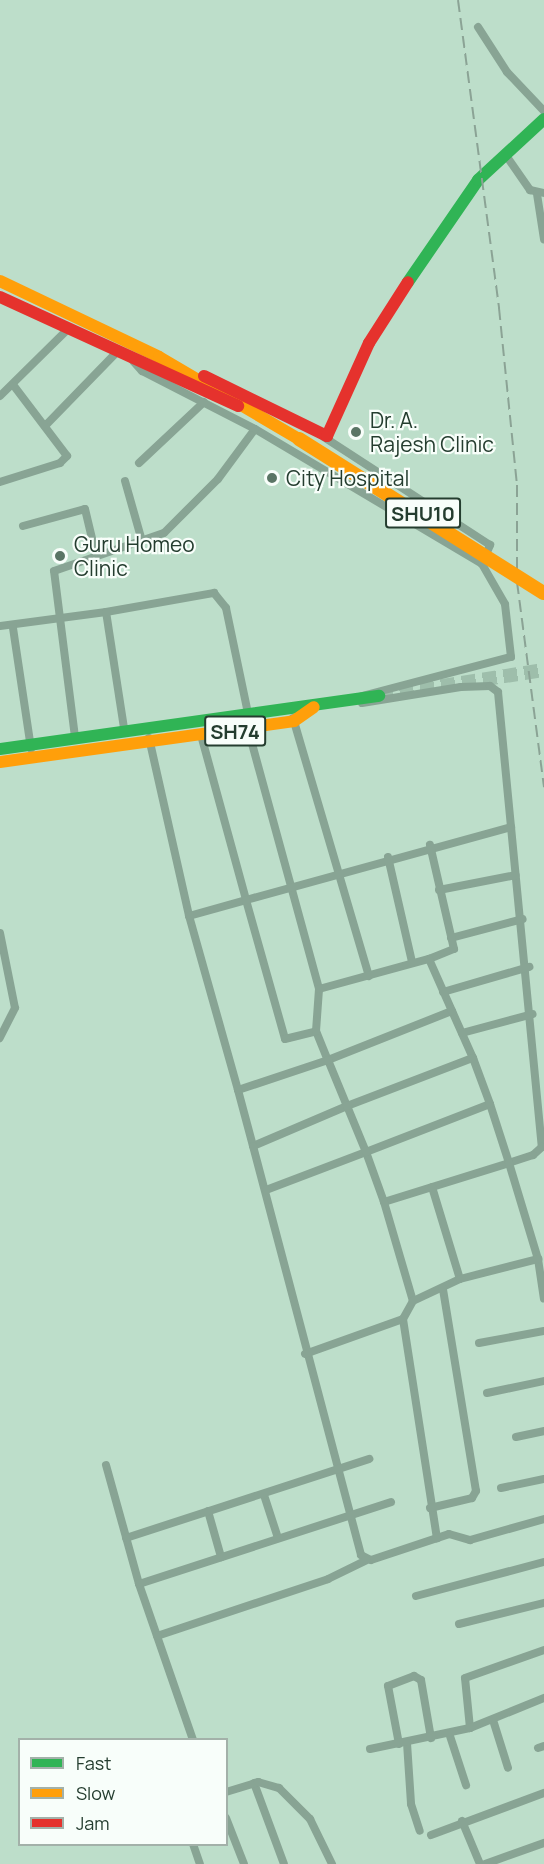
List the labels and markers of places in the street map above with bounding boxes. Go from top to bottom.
place label: Dr. A. Rajesh Clinic [370,407,494,457]
marker: Dr. A. Rajesh Clinic [347,423,365,441]
place label: City Hospital [286,465,409,491]
marker: City Hospital [263,469,281,487]
place label: Guru Homeo Clinic [74,531,195,581]
marker: Guru Homeo Clinic [51,547,69,565]

